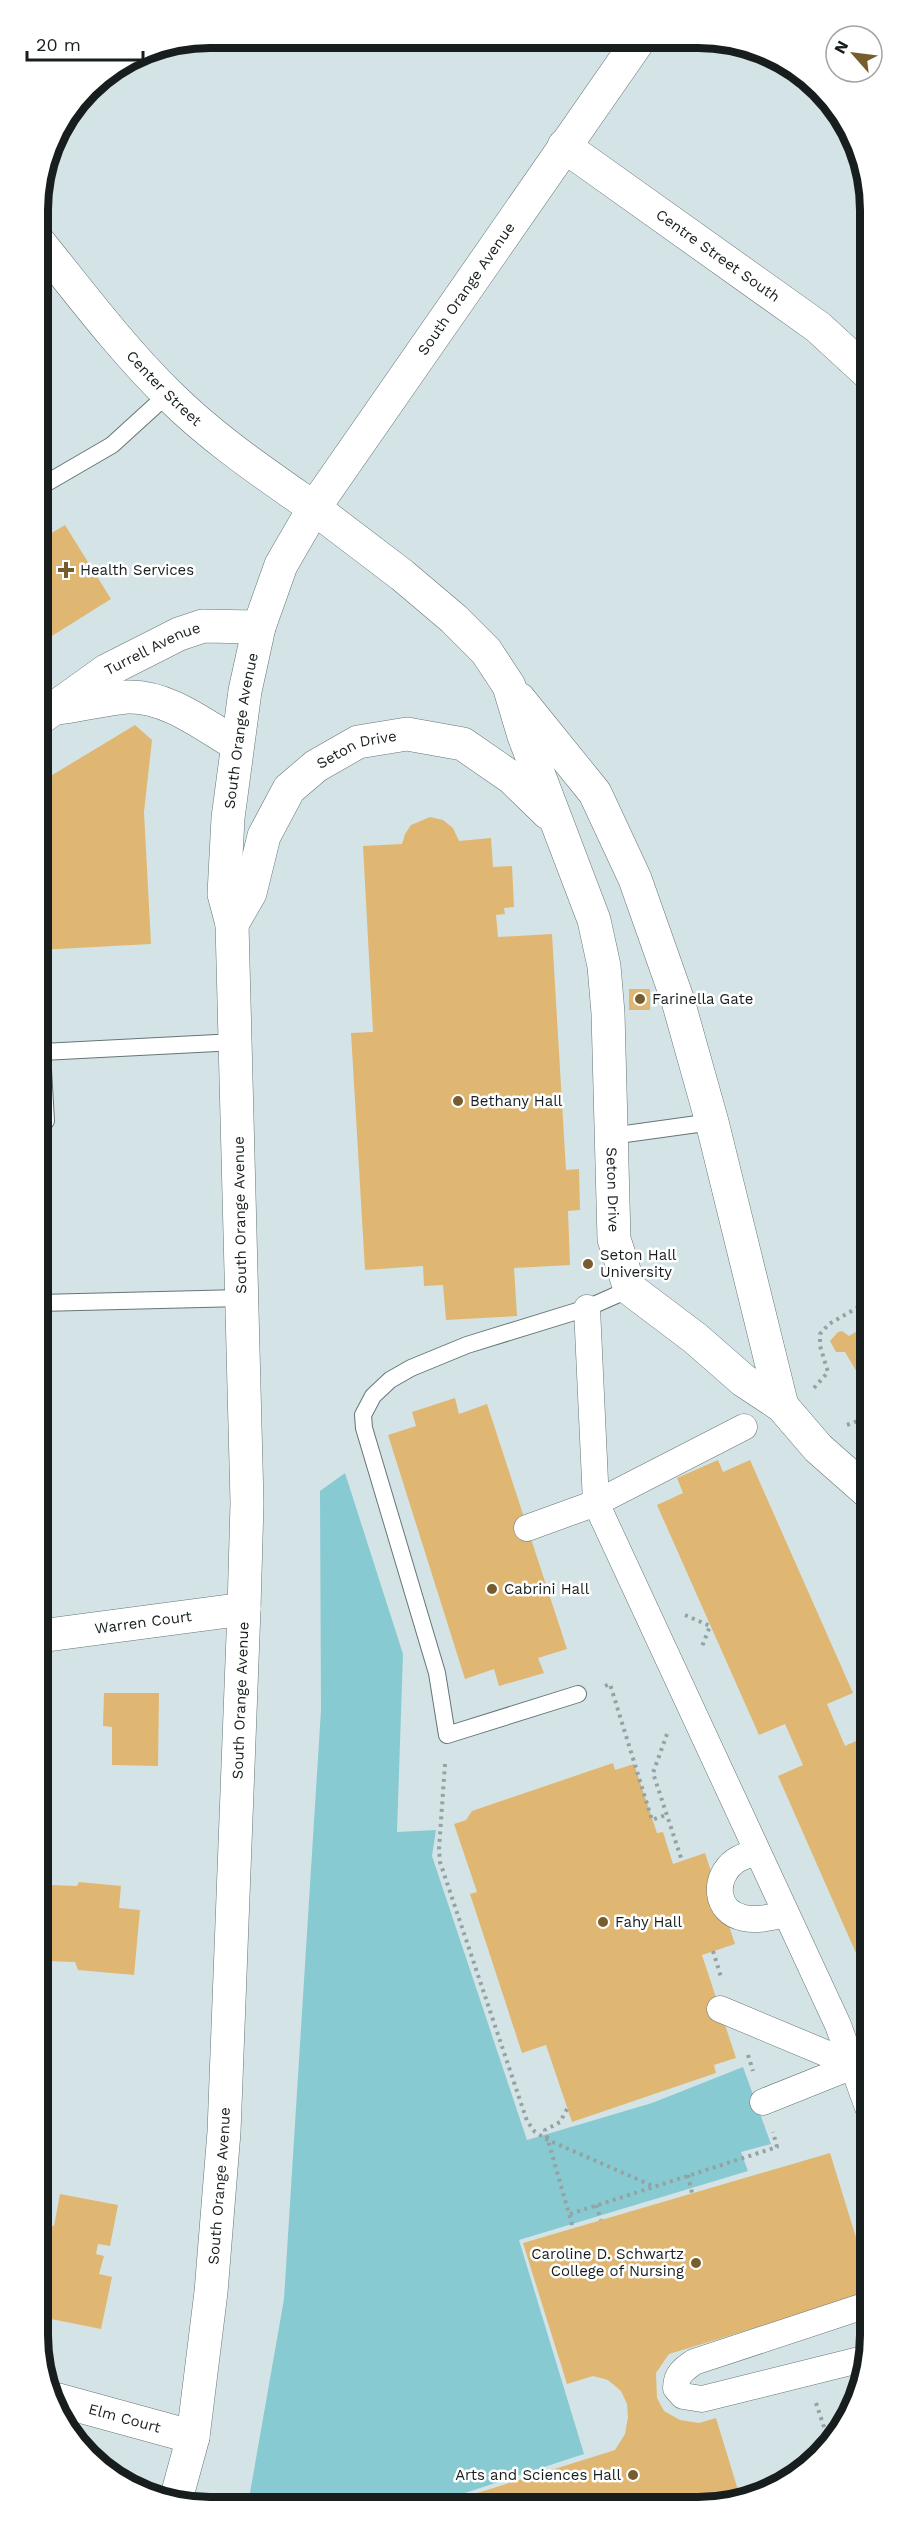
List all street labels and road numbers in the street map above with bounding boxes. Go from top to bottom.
street label: Centre Street South [652,205,783,306]
street label: South Orange Avenue [414,219,519,359]
street label: Center Street [123,347,206,430]
street label: Turrell Avenue [101,619,203,679]
street label: South Orange Avenue [220,651,262,810]
street label: Seton Drive [313,727,398,773]
street label: South Orange Avenue [230,1136,250,1294]
street label: Seton Drive [603,1147,623,1233]
street label: Warren Court [93,1607,194,1638]
street label: South Orange Avenue [228,1621,253,1780]
street label: South Orange Avenue [204,2107,234,2265]
street label: Elm Court [86,2400,163,2437]

